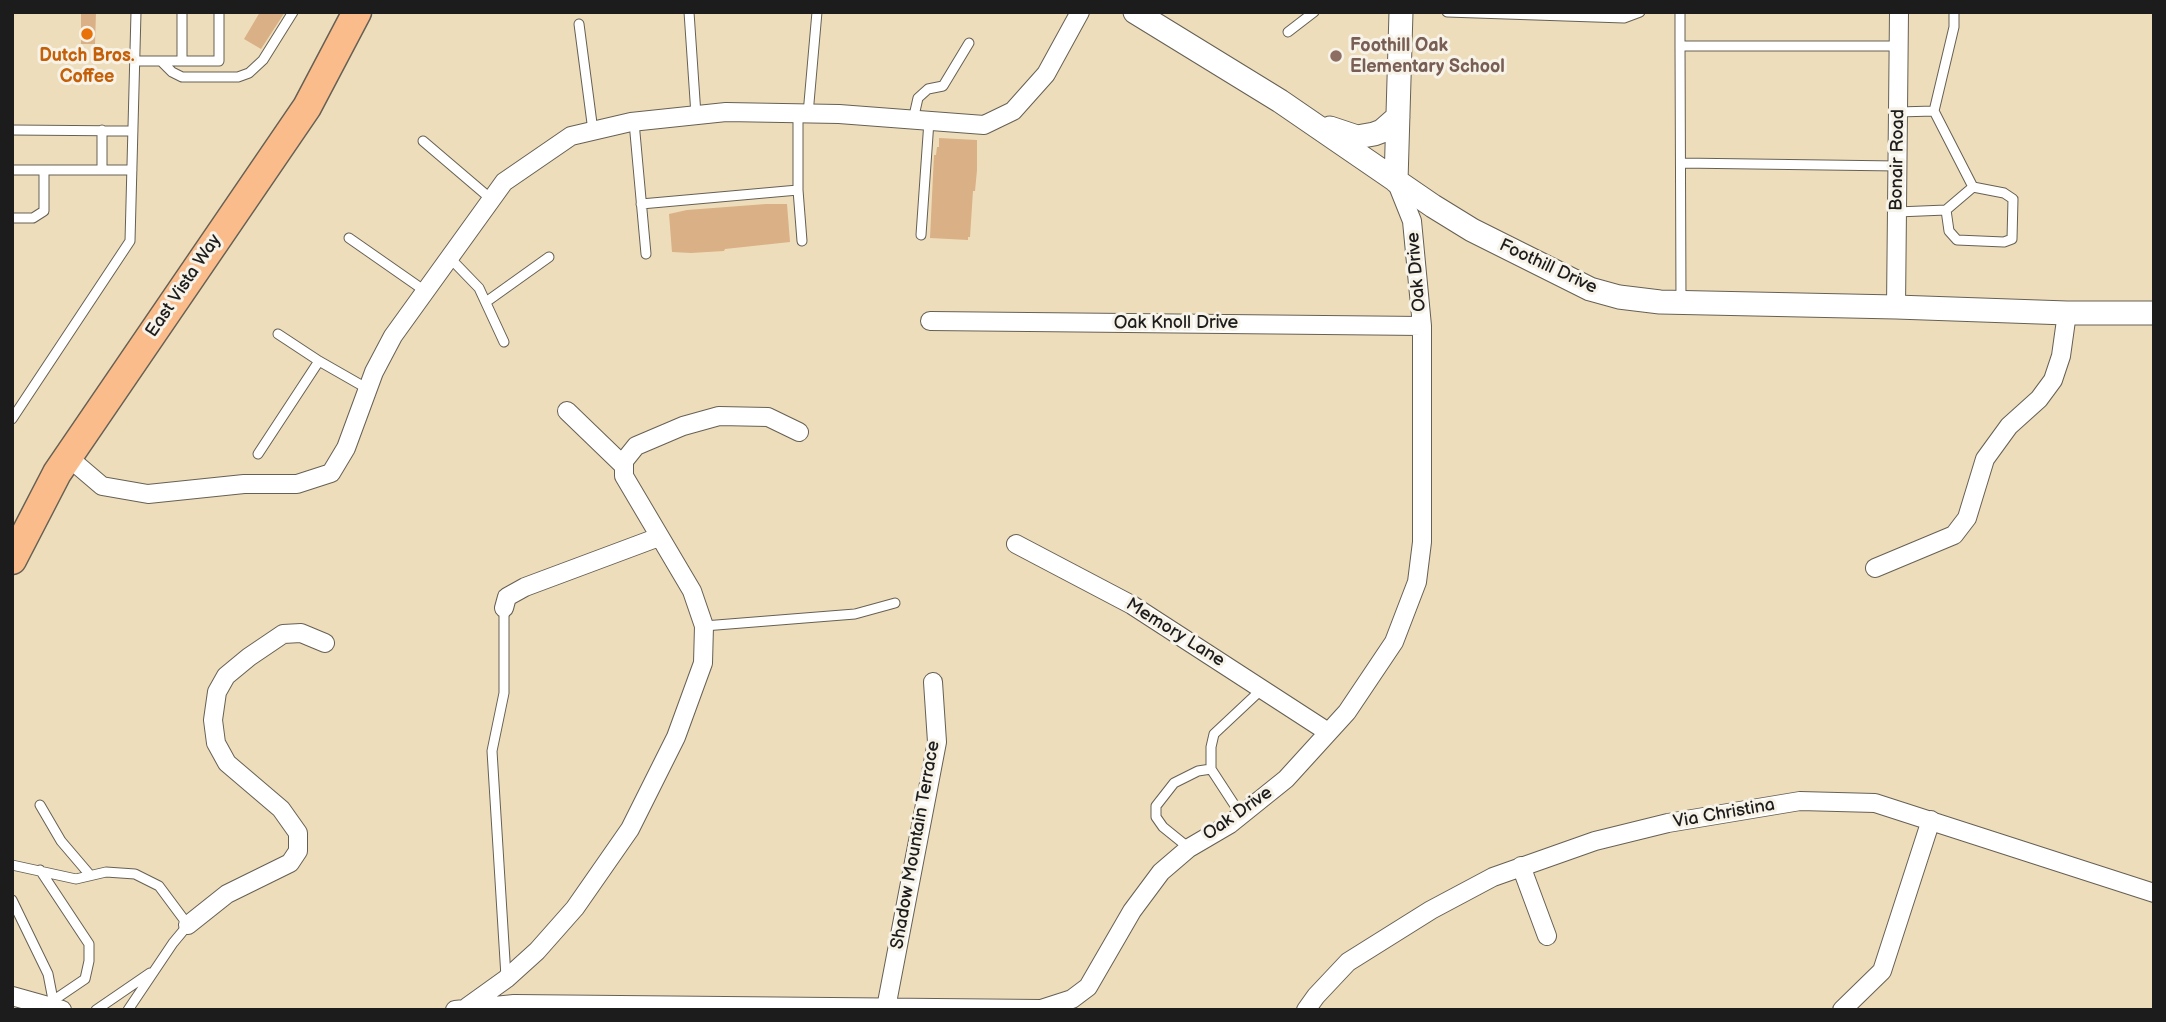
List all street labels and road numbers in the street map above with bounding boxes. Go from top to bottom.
street label: Bonair Road [1886,109,1910,211]
street label: East Vista Way [142,230,226,342]
street label: Oak Drive [1403,231,1431,313]
street label: Foothill Drive [1496,235,1600,299]
street label: Oak Knoll Drive [1114,312,1238,334]
street label: Memory Lane [1122,594,1228,672]
street label: Shadow Mountain Terrace [887,739,945,951]
street label: Oak Drive [1199,782,1277,846]
street label: Via Christina [1671,794,1777,834]

